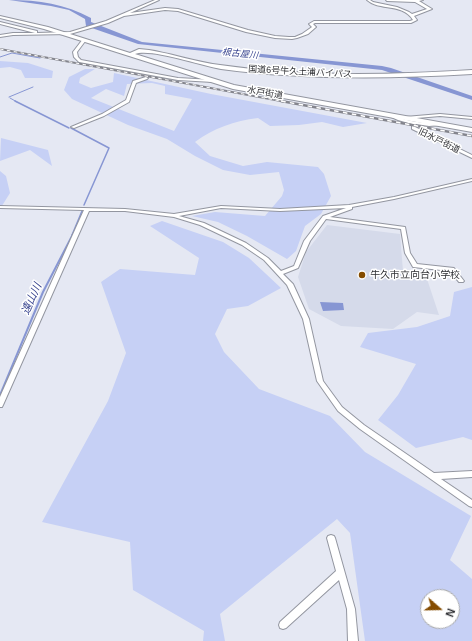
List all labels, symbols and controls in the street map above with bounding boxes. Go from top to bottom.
water label: 根古屋川 [222,47,258,61]
street label: 国道6号牛久土浦バイパス [248,64,352,80]
street label: 水戸街道 [246,85,284,101]
street label: 旧水戸街道 [416,126,462,156]
place label: 牛久市立向台小学校 [370,269,460,281]
marker: 牛久市立向台小学校 [357,270,367,280]
water label: 遠山川 [19,281,45,317]
north arrow [420,589,460,629]
text: N [443,607,457,619]

